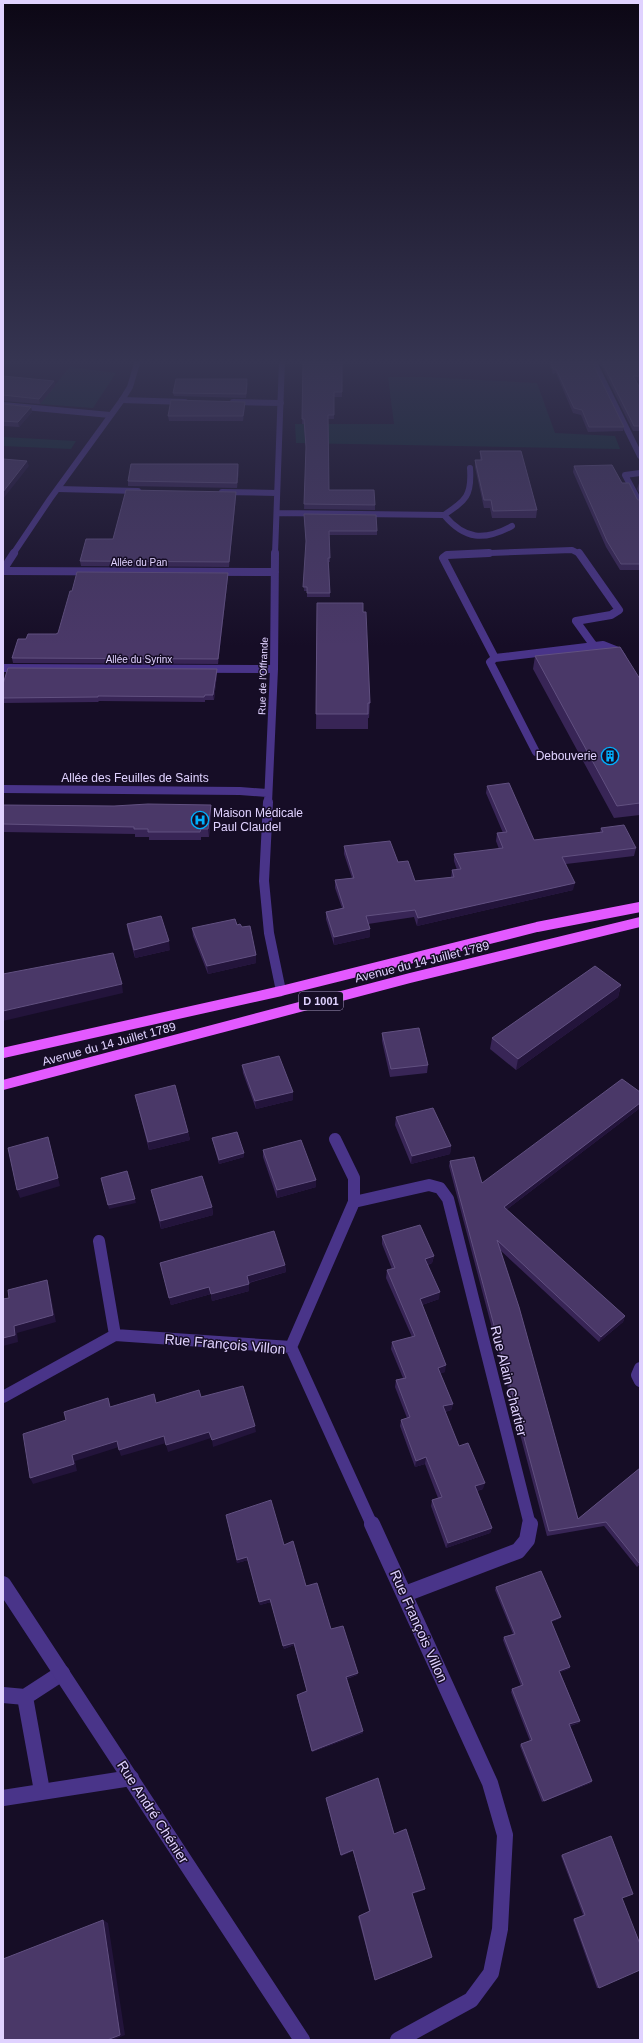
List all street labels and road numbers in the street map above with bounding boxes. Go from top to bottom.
street label: Allée du Pan [111,557,167,568]
street label: Rue de l'Offrande [256,636,270,715]
street label: Allée du Syrinx [106,654,172,665]
street label: Allée des Feuilles de Saints [61,771,209,785]
street label: Avenue du 14 Juillet 1789 [353,938,491,985]
road number: D 1001 [299,992,343,1010]
street label: Avenue du 14 Juillet 1789 [41,1019,178,1069]
street label: Rue Alain Chartier [487,1324,531,1438]
street label: Rue François Villon [164,1331,286,1357]
street label: Rue François Villon [387,1567,451,1685]
street label: Rue André Chénier [114,1758,192,1867]

